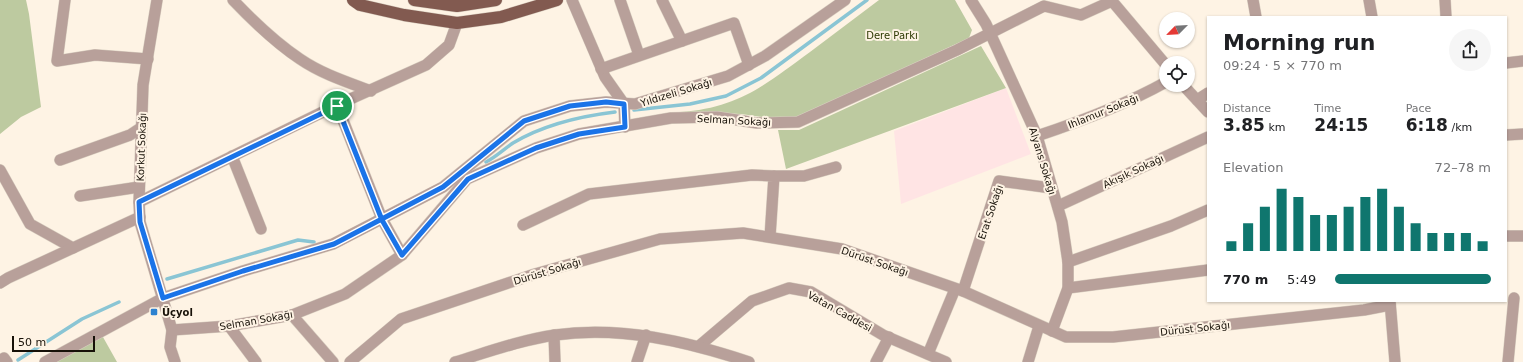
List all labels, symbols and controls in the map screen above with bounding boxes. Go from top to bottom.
north arrow [1159,12,1195,48]
map controls [1159,12,1195,92]
button: share [1449,29,1491,71]
park label: Dere Parkı [866,30,918,41]
text: Morning run [1223,30,1375,55]
button: locate [1159,56,1195,92]
text: 09:24 · 5 × 770 m [1223,58,1342,73]
street label: Yıldızeli Sokağı [638,76,713,109]
pin [320,89,354,123]
street label: Ihlamur Sokağı [1066,92,1140,131]
icon: arrive [326,95,348,117]
text: Distance [1223,102,1271,115]
text: Time [1314,102,1341,115]
text: Pace [1406,102,1431,115]
street label: Korkut Sokağı [135,113,148,181]
street label: Selman Sokağı [697,113,771,128]
text: 3.85 [1223,115,1265,135]
text: 24:15 [1314,115,1368,135]
text: 6:18 [1406,115,1448,135]
text: km [1265,121,1286,134]
text: /km [1448,121,1472,134]
street label: Alyans Sokağı [1027,126,1058,196]
street label: Akışık Sokağı [1101,153,1165,190]
text: Elevation [1223,160,1283,175]
text: 72–78 m [1435,160,1491,175]
street label: Erat Sokağı [976,183,1005,241]
street label: Dürüst Sokağı [840,245,910,278]
street label: Dürüst Sokağı [512,256,582,287]
text: 770 m [1223,272,1268,287]
text: 5:49 [1287,272,1316,287]
street label: Vatan Caddesi [806,289,874,334]
place label: Üçyol [162,305,193,318]
marker: Üçyol [149,307,159,317]
street label: Selman Sokağı [219,309,293,332]
street label: Dürüst Sokağı [1160,319,1231,338]
scale bar [12,334,95,353]
text: 50 m [18,336,46,349]

